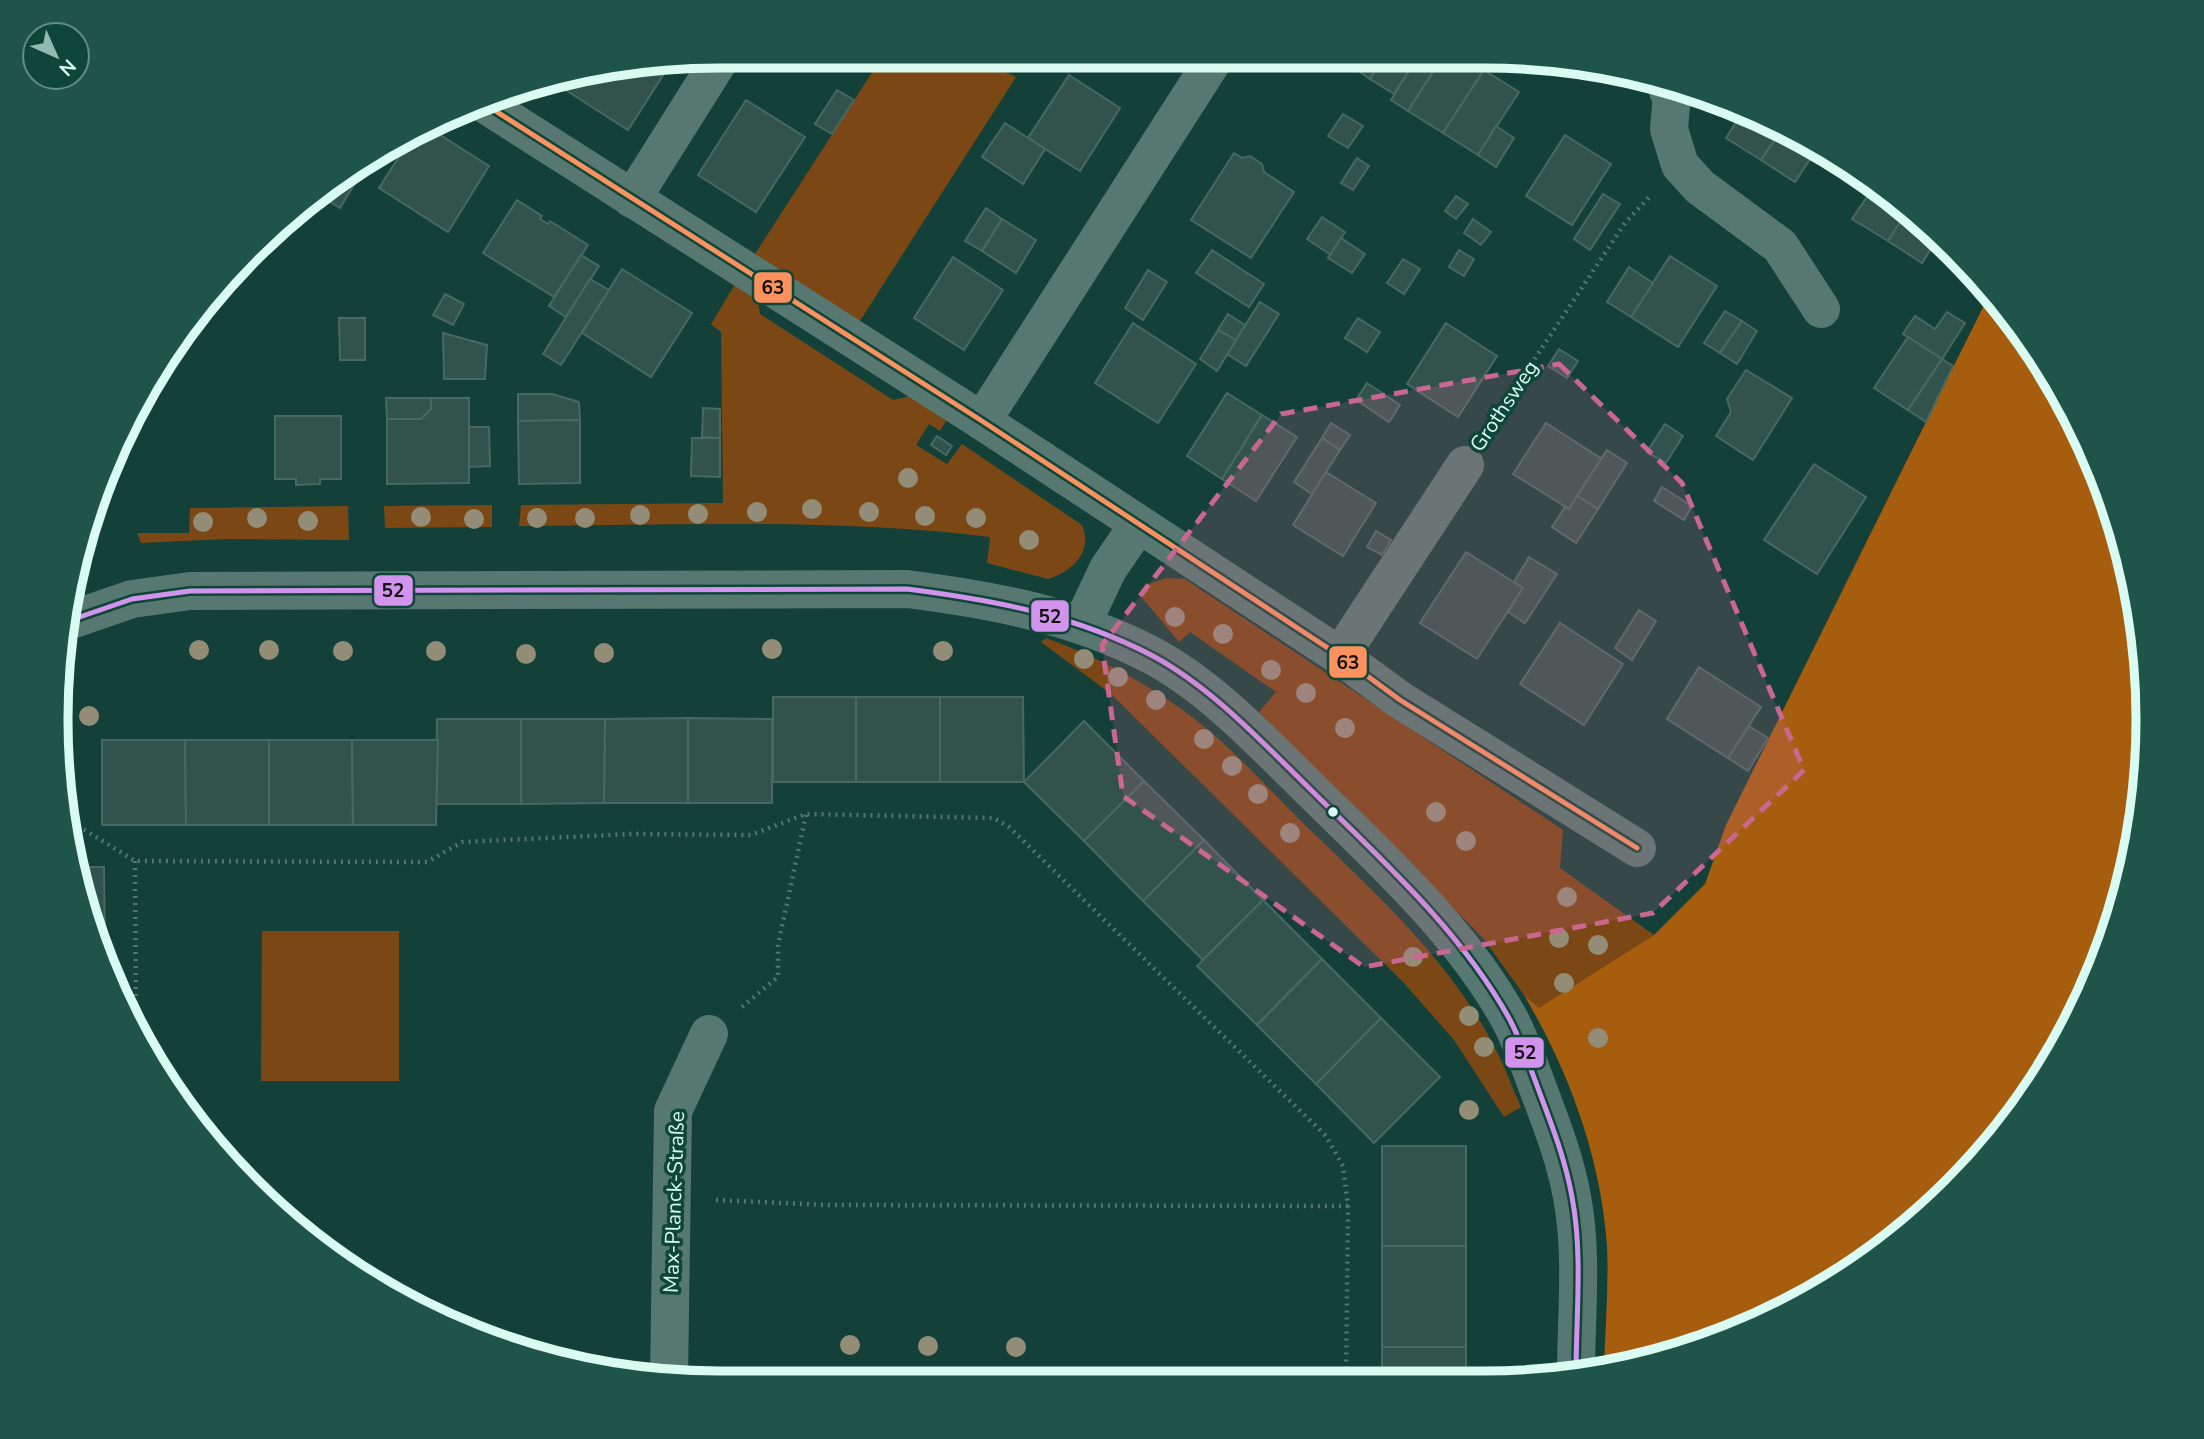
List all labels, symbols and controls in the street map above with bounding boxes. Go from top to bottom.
north arrow [21,21,91,91]
text: N [53,53,82,82]
line badge: 63 [753,271,793,304]
text: 63 [762,275,784,301]
street label: Grothsweg [1463,355,1545,457]
line badge: 52 [373,574,414,607]
text: 52 [382,578,404,604]
line badge: 52 [1030,599,1070,633]
text: 52 [1039,604,1061,630]
line badge: 63 [1328,645,1368,679]
text: 63 [1337,650,1359,676]
unlabelled marker [1326,805,1340,819]
line badge: 52 [1504,1036,1545,1069]
text: 52 [1514,1040,1536,1066]
street label: Max-Planck-Straße [657,1111,691,1293]

